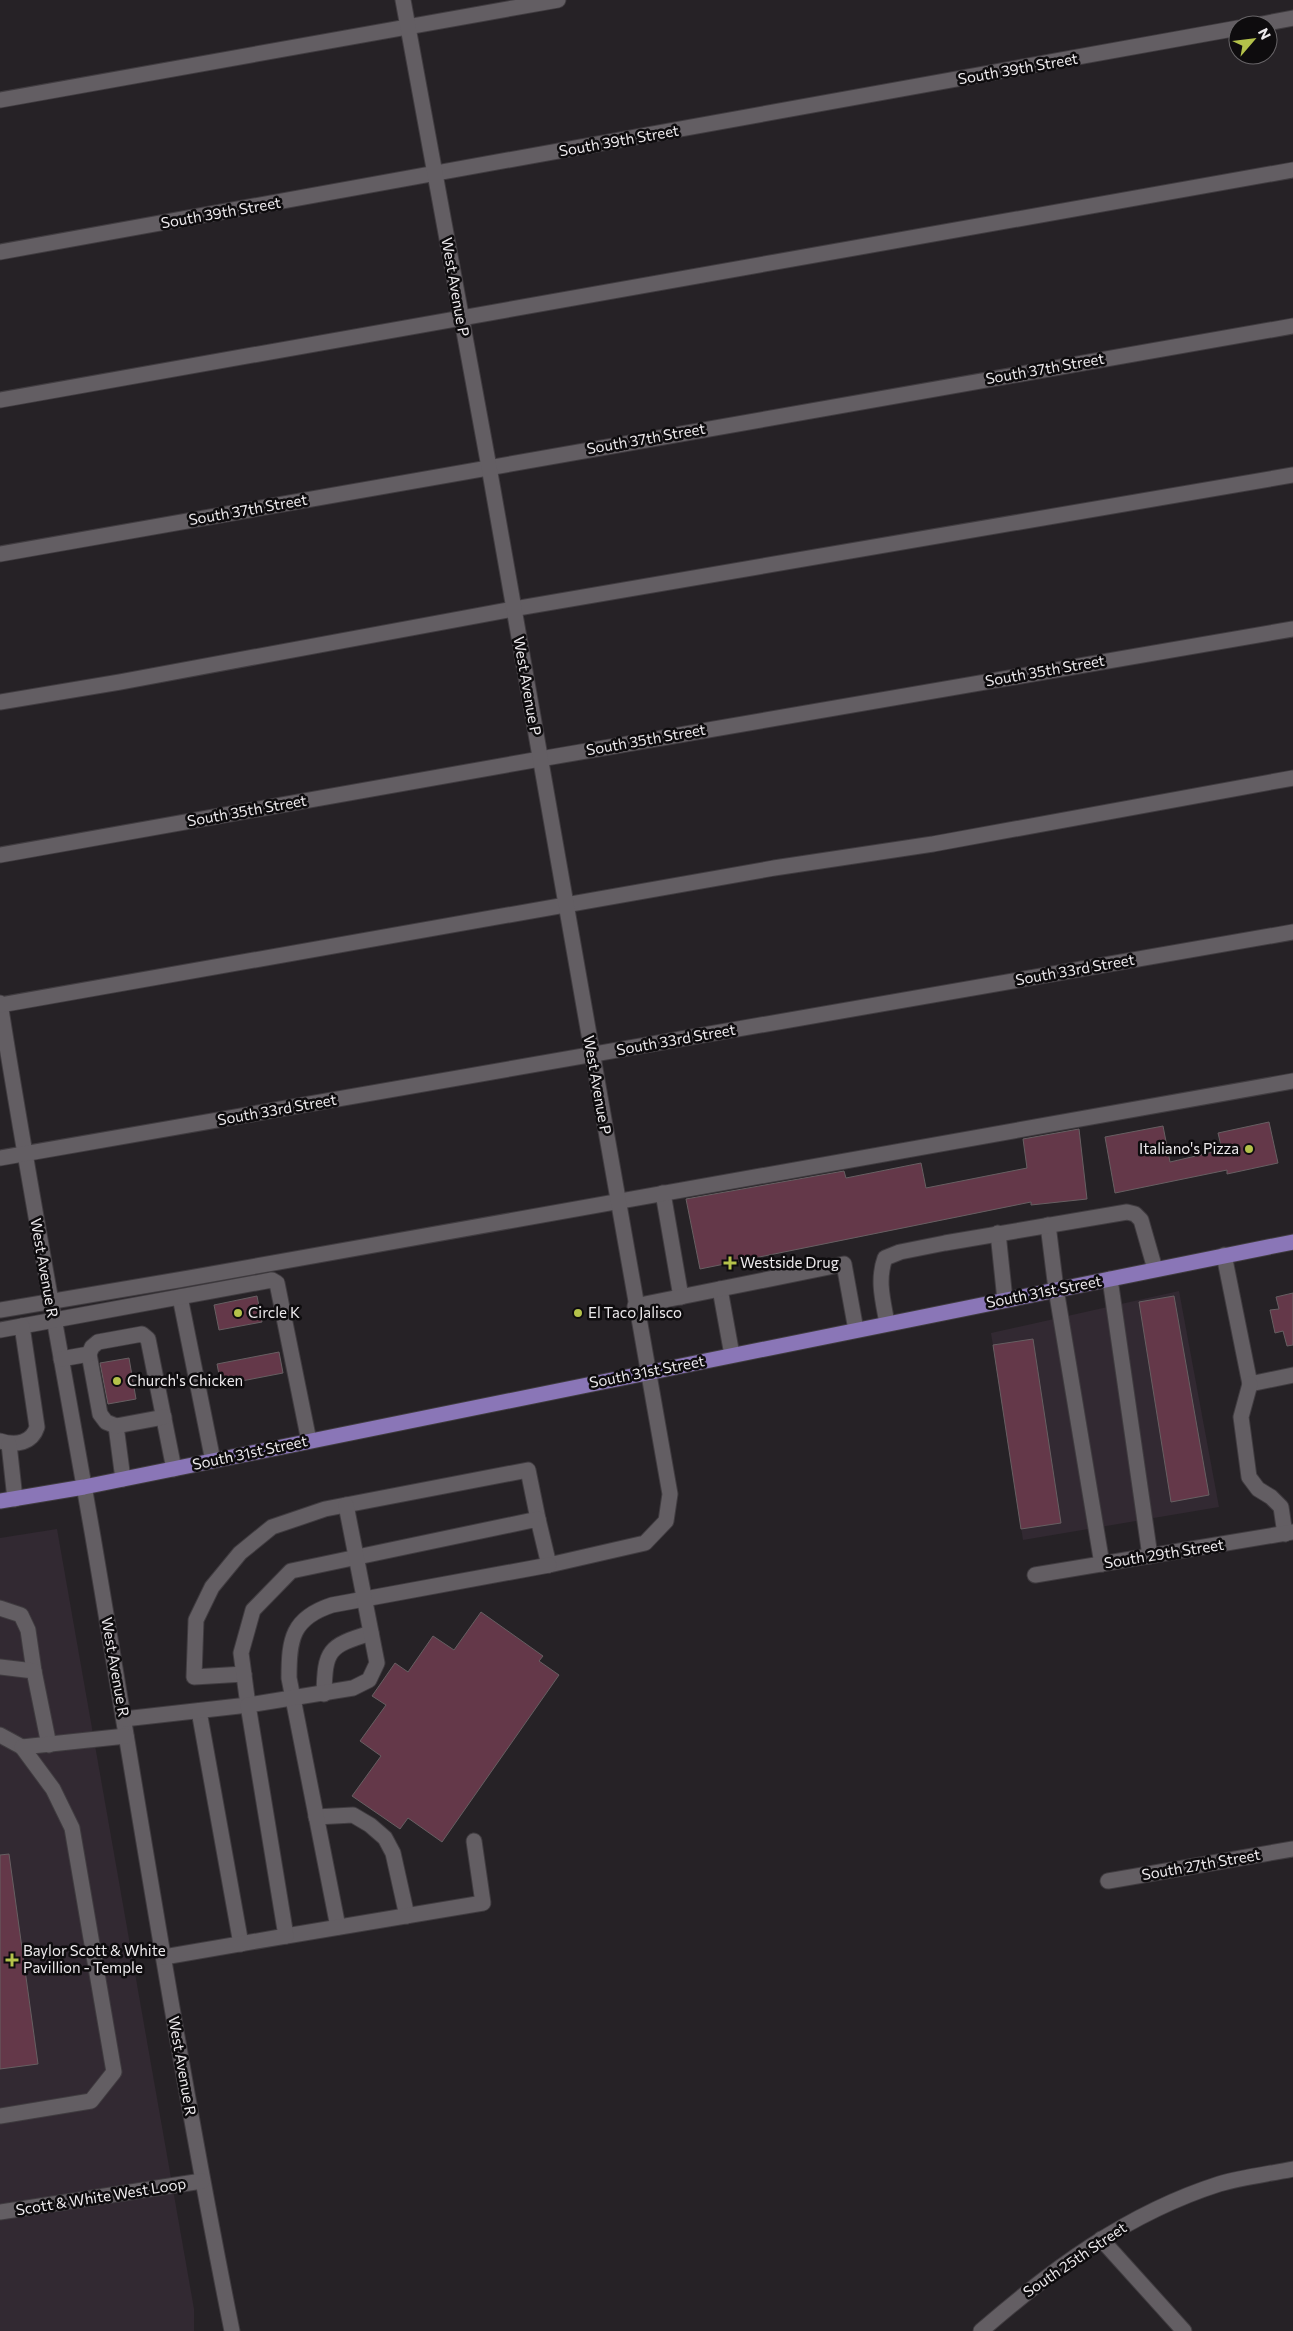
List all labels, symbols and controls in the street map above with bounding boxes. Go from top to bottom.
north arrow [1228,15,1278,65]
text: N [1255,25,1275,42]
street label: South 39th Street [956,49,1079,87]
street label: South 39th Street [557,121,680,159]
street label: South 39th Street [159,193,282,231]
street label: West Avenue P [438,236,474,338]
street label: South 37th Street [984,349,1106,387]
street label: South 37th Street [585,419,707,457]
street label: South 37th Street [187,490,309,528]
street label: West Avenue P [510,635,546,737]
street label: South 35th Street [984,651,1106,689]
street label: South 35th Street [585,720,707,758]
street label: South 35th Street [186,791,308,829]
street label: South 33rd Street [1014,950,1136,988]
street label: South 33rd Street [615,1020,737,1058]
street label: West Avenue P [580,1034,616,1136]
street label: South 33rd Street [216,1090,338,1128]
place label: Italiano's Pizza [1139,1139,1239,1157]
marker: Italiano's Pizza [1243,1143,1255,1155]
street label: West Avenue R [27,1217,63,1319]
place label: Westside Drug [740,1253,839,1271]
marker: Westside Drug [724,1257,736,1269]
street label: South 31st Street [985,1271,1103,1311]
place label: Circle K [248,1303,300,1321]
place label: El Taco Jalisco [588,1303,682,1321]
marker: Circle K [232,1307,244,1319]
marker: El Taco Jalisco [572,1307,584,1319]
street label: South 31st Street [588,1351,706,1391]
place label: Church's Chicken [127,1371,243,1389]
marker: Church's Chicken [111,1375,123,1387]
street label: South 31st Street [191,1431,309,1473]
street label: South 29th Street [1103,1535,1225,1571]
street label: West Avenue R [98,1616,134,1718]
street label: South 27th Street [1140,1845,1261,1883]
place label: Baylor Scott & White Pavillion - Temple [23,1941,166,1976]
marker: Baylor Scott & White Pavillion - Temple [5,1953,19,1967]
street label: West Avenue R [165,2015,201,2117]
street label: Scott & White West Loop [14,2174,187,2218]
street label: South 25th Street [1019,2218,1130,2300]

